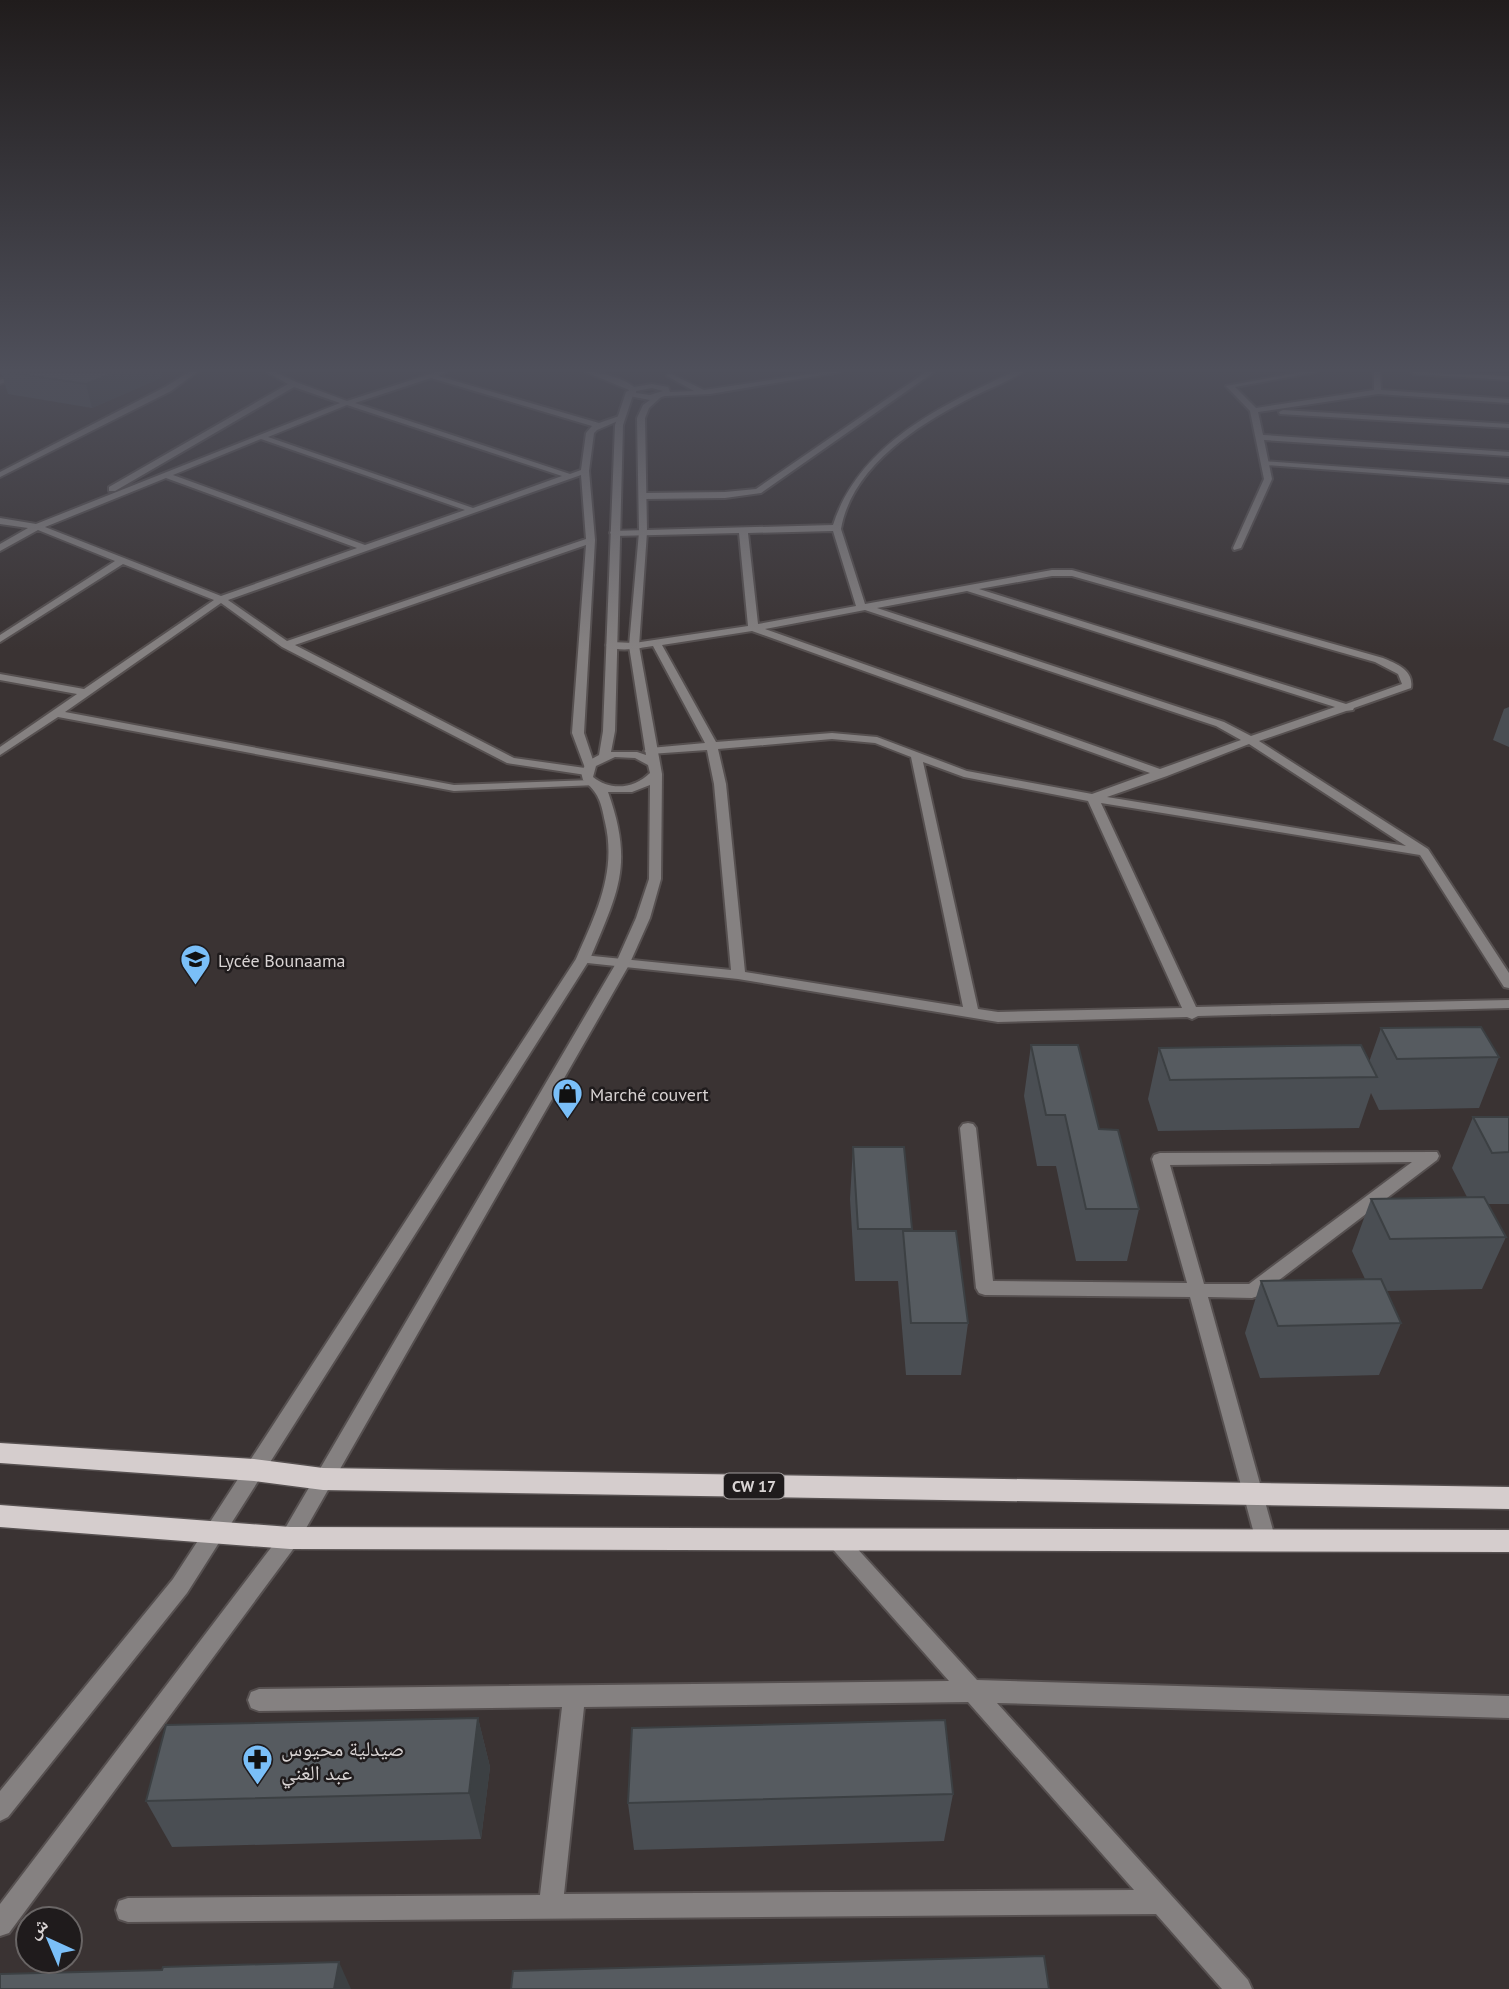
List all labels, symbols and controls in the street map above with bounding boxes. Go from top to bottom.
school or university icon: Lycée Bounaama [178,943,212,987]
place label: Lycée Bounaama [218,949,345,972]
shop icon: Marché couvert [550,1077,584,1121]
place label: Marché couvert [590,1083,709,1106]
road number: CW 17 [724,1474,784,1498]
place label: صيدلية محيوس عبد الغني [281,1735,404,1789]
pharmacy icon: صيدلية محيوس عبد الغني [241,1743,275,1787]
north arrow [14,1905,84,1975]
text: ش [22,1912,53,1943]

